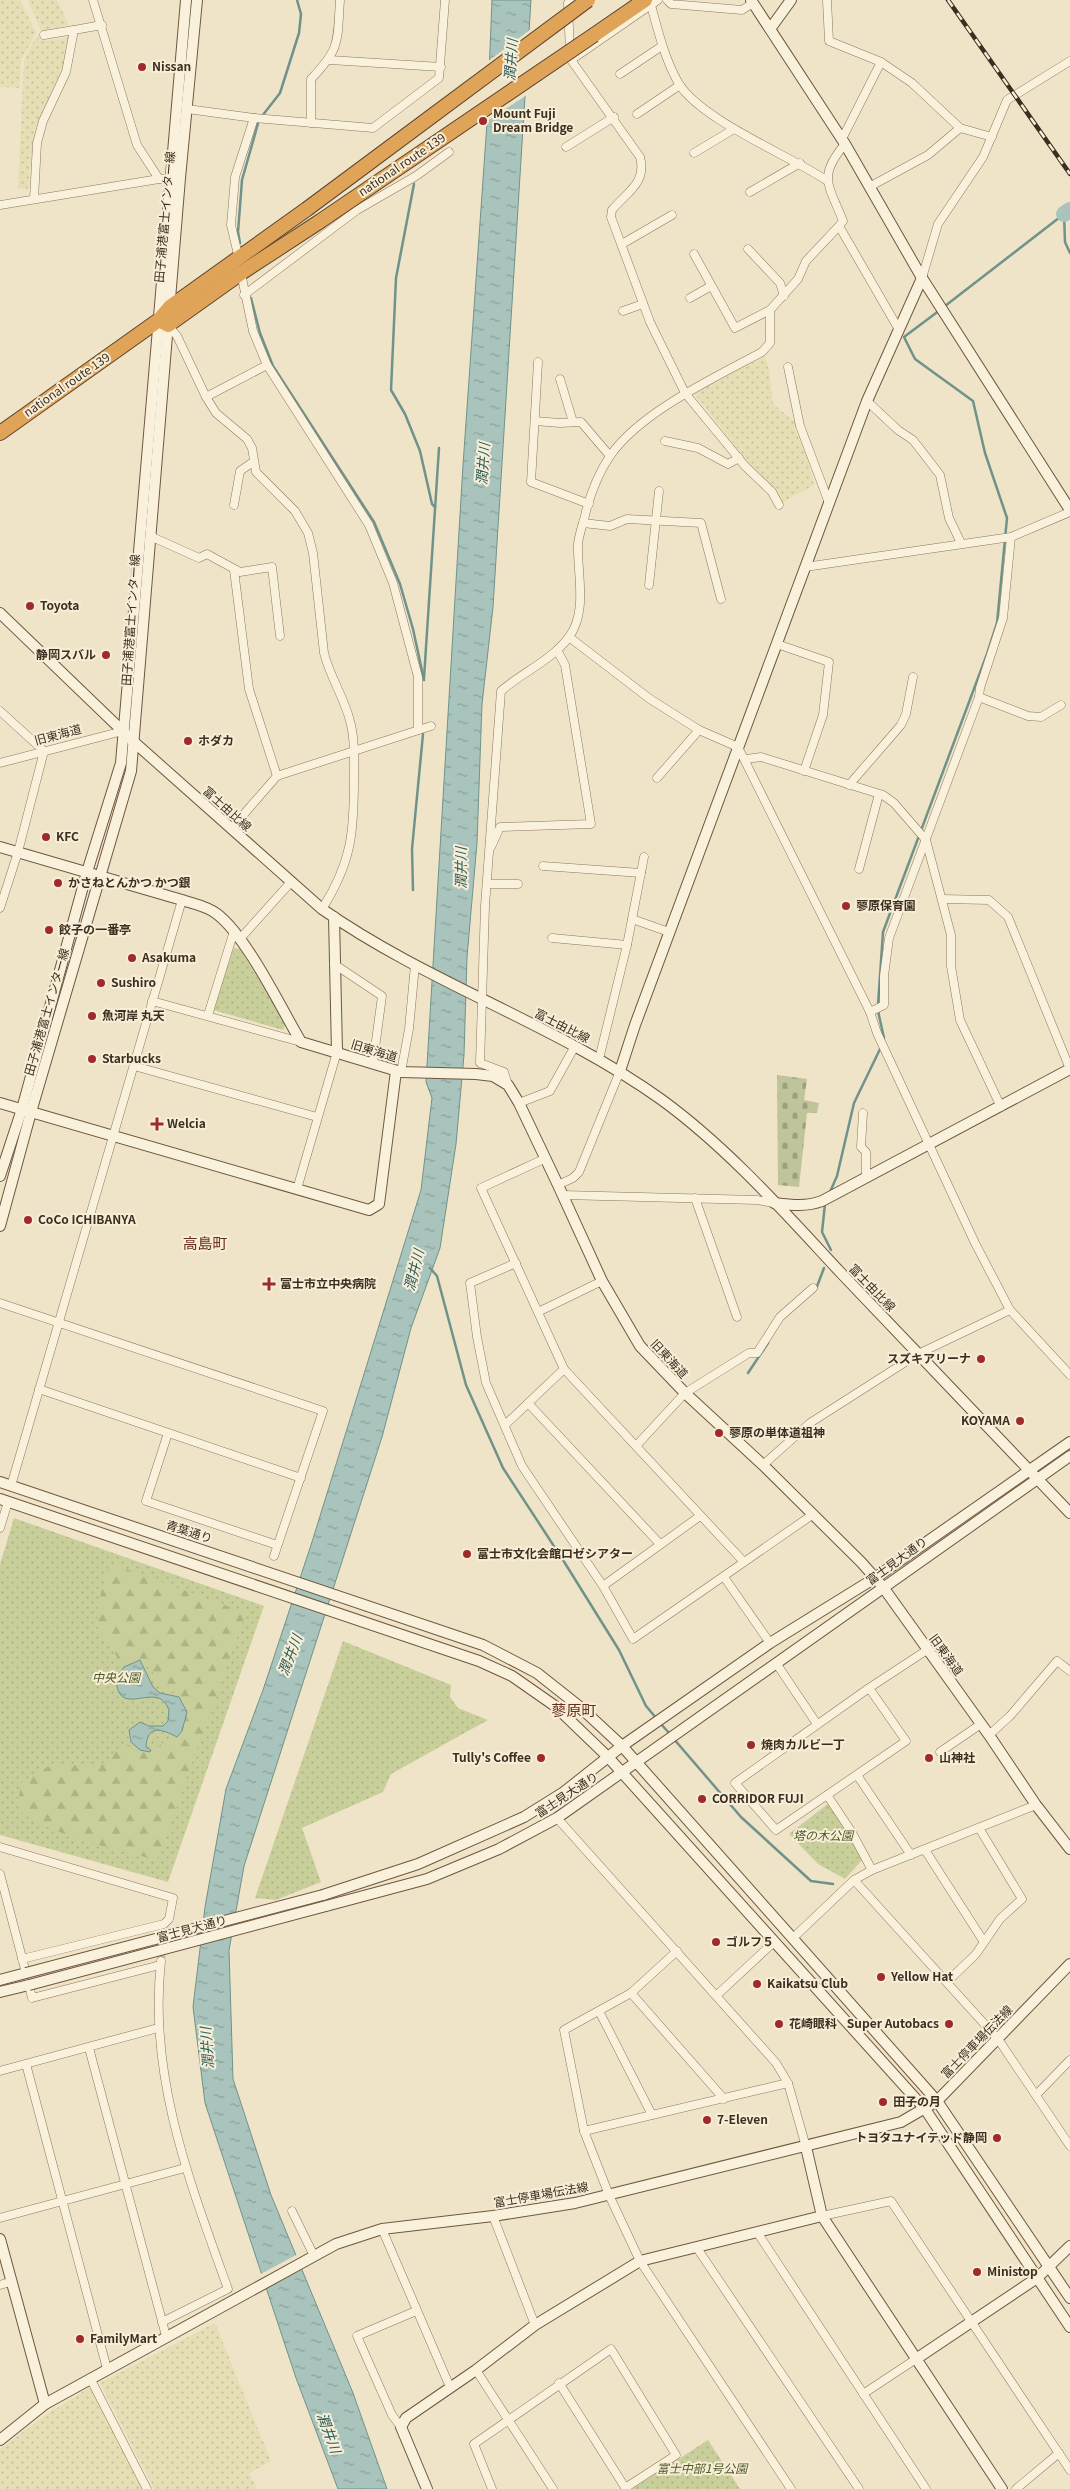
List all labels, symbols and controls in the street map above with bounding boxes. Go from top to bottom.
water label: 潤井川 [499,36,522,82]
place label: Nissan [152,57,191,74]
marker: Nissan [136,61,148,73]
place label: Mount Fuji Dream Bridge [493,104,573,135]
marker: Mount Fuji Dream Bridge [477,115,489,127]
street label: national route 139 [354,128,448,199]
street label: 田子浦港富士インター線 [149,150,178,283]
street label: national route 139 [20,347,113,420]
water label: 潤井川 [471,440,494,486]
street label: 田子浦港富士インター線 [116,553,143,686]
place label: Toyota [40,596,79,613]
marker: Toyota [24,600,36,612]
place label: 静岡スバル [36,645,96,662]
marker: 静岡スバル [100,649,112,661]
street label: 旧東海道 [32,719,83,748]
place label: ホダカ [198,731,234,748]
marker: ホダカ [182,735,194,747]
street label: 富士由比線 [200,781,256,834]
place label: KFC [56,827,79,844]
marker: KFC [40,831,52,843]
water label: 潤井川 [450,845,470,889]
place label: かさねとんかつ かつ銀 [68,873,191,890]
marker: かさねとんかつ かつ銀 [52,877,64,889]
place label: 蓼原保育園 [856,896,916,913]
marker: 蓼原保育園 [840,900,852,912]
place label: 餃子の一番亭 [58,920,131,937]
marker: 餃子の一番亭 [43,924,55,936]
street label: 田子浦港富士インター線 [19,946,72,1077]
place label: Asakuma [141,948,196,965]
marker: Asakuma [126,952,138,964]
place label: Sushiro [111,973,156,990]
marker: Sushiro [95,977,107,989]
street label: 富士由比線 [532,1003,593,1046]
place label: 魚河岸 丸天 [102,1006,165,1023]
marker: 魚河岸 丸天 [86,1010,98,1022]
street label: 旧東海道 [349,1034,400,1065]
place label: Starbucks [102,1049,161,1066]
marker: Starbucks [86,1053,98,1065]
place label: Welcia [167,1114,206,1131]
marker: Welcia [151,1118,163,1130]
place label: CoCo ICHIBANYA [38,1210,136,1227]
marker: CoCo ICHIBANYA [22,1214,34,1226]
district label: 高島町 [182,1232,228,1253]
water label: 潤井川 [398,1245,428,1293]
street label: 富士由比線 [846,1259,900,1314]
place label: 富士市立中央病院 [280,1274,376,1291]
marker: 富士市立中央病院 [262,1277,276,1291]
street label: 旧東海道 [648,1335,693,1381]
place label: スズキアリーナ [887,1349,971,1366]
marker: スズキアリーナ [975,1353,987,1365]
place label: KOYAMA [961,1411,1010,1428]
marker: KOYAMA [1014,1415,1026,1427]
place label: 蓼原の単体道祖神 [729,1423,825,1440]
marker: 蓼原の単体道祖神 [713,1427,725,1439]
street label: 青葉通り [164,1515,215,1546]
street label: 富士見大通り [862,1532,930,1588]
place label: 富士市文化会館ロゼシアター [477,1544,633,1561]
marker: 富士市文化会館ロゼシアター [461,1548,473,1560]
water label: 潤井川 [272,1630,307,1678]
street label: 旧東海道 [926,1630,968,1679]
park label: 中央公園 [92,1668,142,1685]
district label: 蓼原町 [551,1699,597,1720]
place label: 焼肉カルビ一丁 [761,1735,845,1752]
marker: 焼肉カルビ一丁 [745,1739,757,1751]
place label: Tully's Coffee [452,1748,531,1765]
place label: 山神社 [939,1748,975,1765]
marker: Tully's Coffee [535,1752,547,1764]
marker: 山神社 [923,1752,935,1764]
street label: 富士見大通り [531,1767,601,1820]
place label: CORRIDOR FUJI [712,1789,804,1806]
marker: CORRIDOR FUJI [696,1793,708,1805]
park label: 塔の木公園 [793,1826,855,1843]
street label: 富士見大通り [155,1910,229,1945]
place label: ゴルフ５ [726,1932,774,1949]
marker: ゴルフ５ [710,1936,722,1948]
place label: Yellow Hat [890,1967,953,1984]
marker: Yellow Hat [875,1971,887,1983]
place label: Kaikatsu Club [767,1974,848,1991]
marker: Kaikatsu Club [751,1978,763,1990]
street label: 富士停車場伝法線 [936,2001,1015,2081]
place label: 花崎眼科 [789,2014,837,2031]
place label: Super Autobacs [847,2014,939,2031]
marker: 花崎眼科 [773,2018,785,2030]
marker: Super Autobacs [943,2018,955,2030]
water label: 潤井川 [194,2024,217,2070]
place label: 田子の月 [893,2092,941,2109]
marker: 田子の月 [877,2096,889,2108]
place label: 7-Eleven [717,2110,768,2127]
marker: 7-Eleven [701,2114,713,2126]
place label: トヨタユナイテッド静岡 [855,2128,987,2145]
marker: トヨタユナイテッド静岡 [991,2132,1003,2144]
street label: 富士停車場伝法線 [492,2177,589,2210]
place label: Ministop [987,2262,1038,2279]
marker: Ministop [971,2266,983,2278]
place label: FamilyMart [90,2329,157,2346]
marker: FamilyMart [74,2333,86,2345]
water label: 潤井川 [313,2410,347,2458]
park label: 富士中部1号公園 [657,2459,749,2476]

